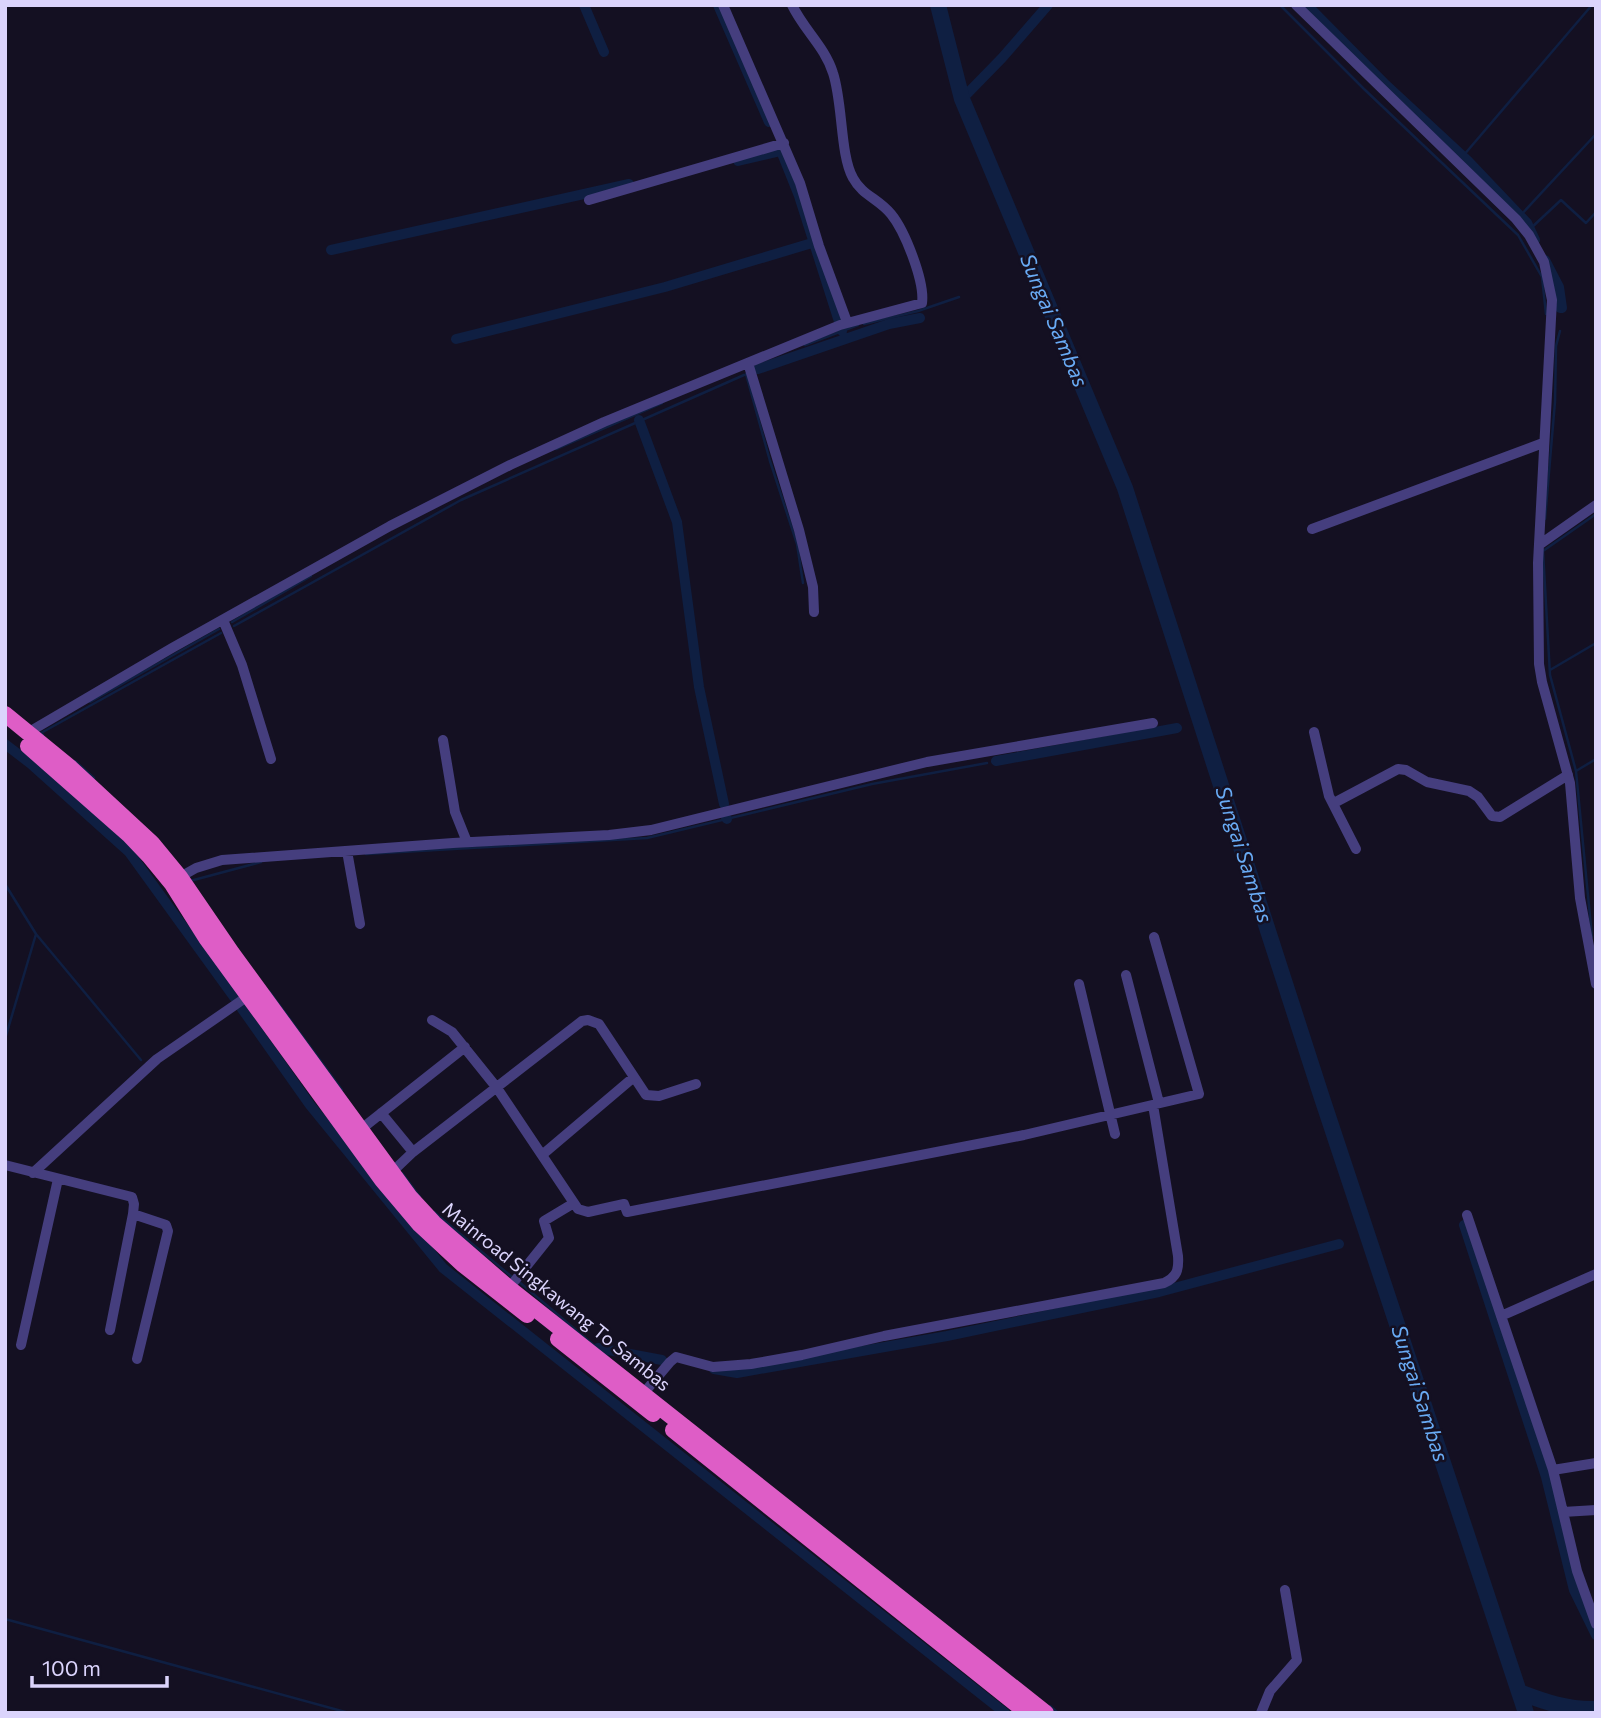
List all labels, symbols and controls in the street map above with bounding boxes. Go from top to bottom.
water label: Sungai Sambas [1016,250,1094,390]
water label: Sungai Sambas [1211,782,1279,926]
street label: Mainroad Singkawang To Sambas [438,1197,676,1395]
water label: Sungai Sambas [1387,1321,1455,1465]
scale bar [32,1644,166,1688]
text: 100 m [42,1655,101,1680]

